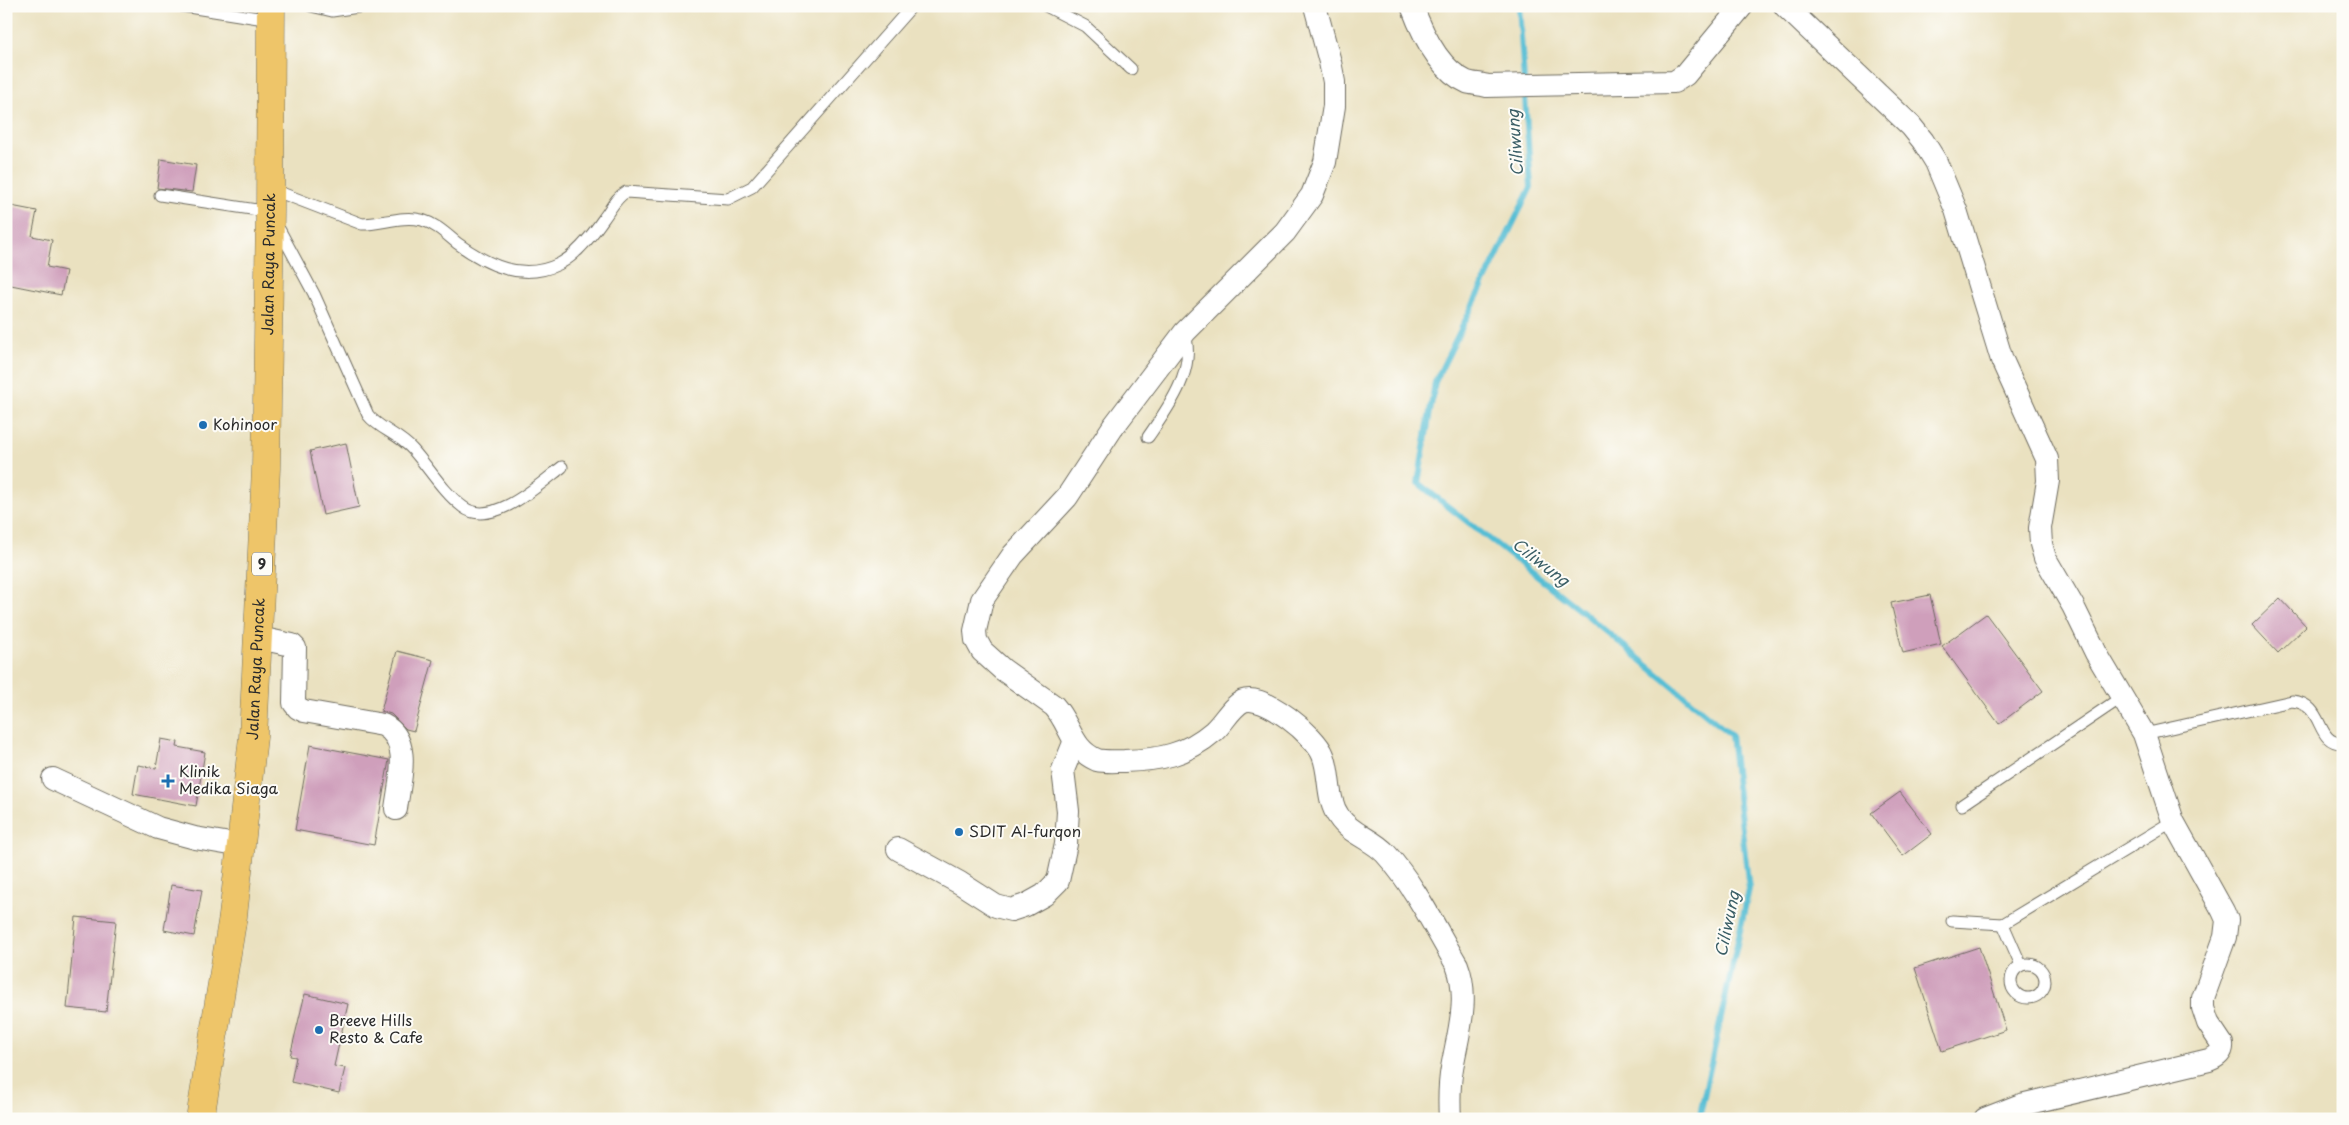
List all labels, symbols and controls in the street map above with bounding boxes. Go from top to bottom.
water label: Ciliwung [1500,107,1528,177]
street label: Jalan Raya Puncak [255,193,280,335]
place label: Kohinoor [213,412,277,435]
marker: Kohinoor [197,419,209,431]
water label: Ciliwung [1508,531,1577,592]
road number: 9 [252,552,272,576]
street label: Jalan Raya Puncak [240,597,270,740]
place label: Klinik Medika Siaga [179,759,279,799]
marker: Klinik Medika Siaga [161,774,175,788]
place label: SDIT Al-furqon [969,819,1081,842]
marker: SDIT Al-furqon [953,826,965,838]
water label: Ciliwung [1707,887,1745,959]
place label: Breeve Hills Resto & Cafe [329,1008,423,1048]
marker: Breeve Hills Resto & Cafe [313,1024,325,1036]

